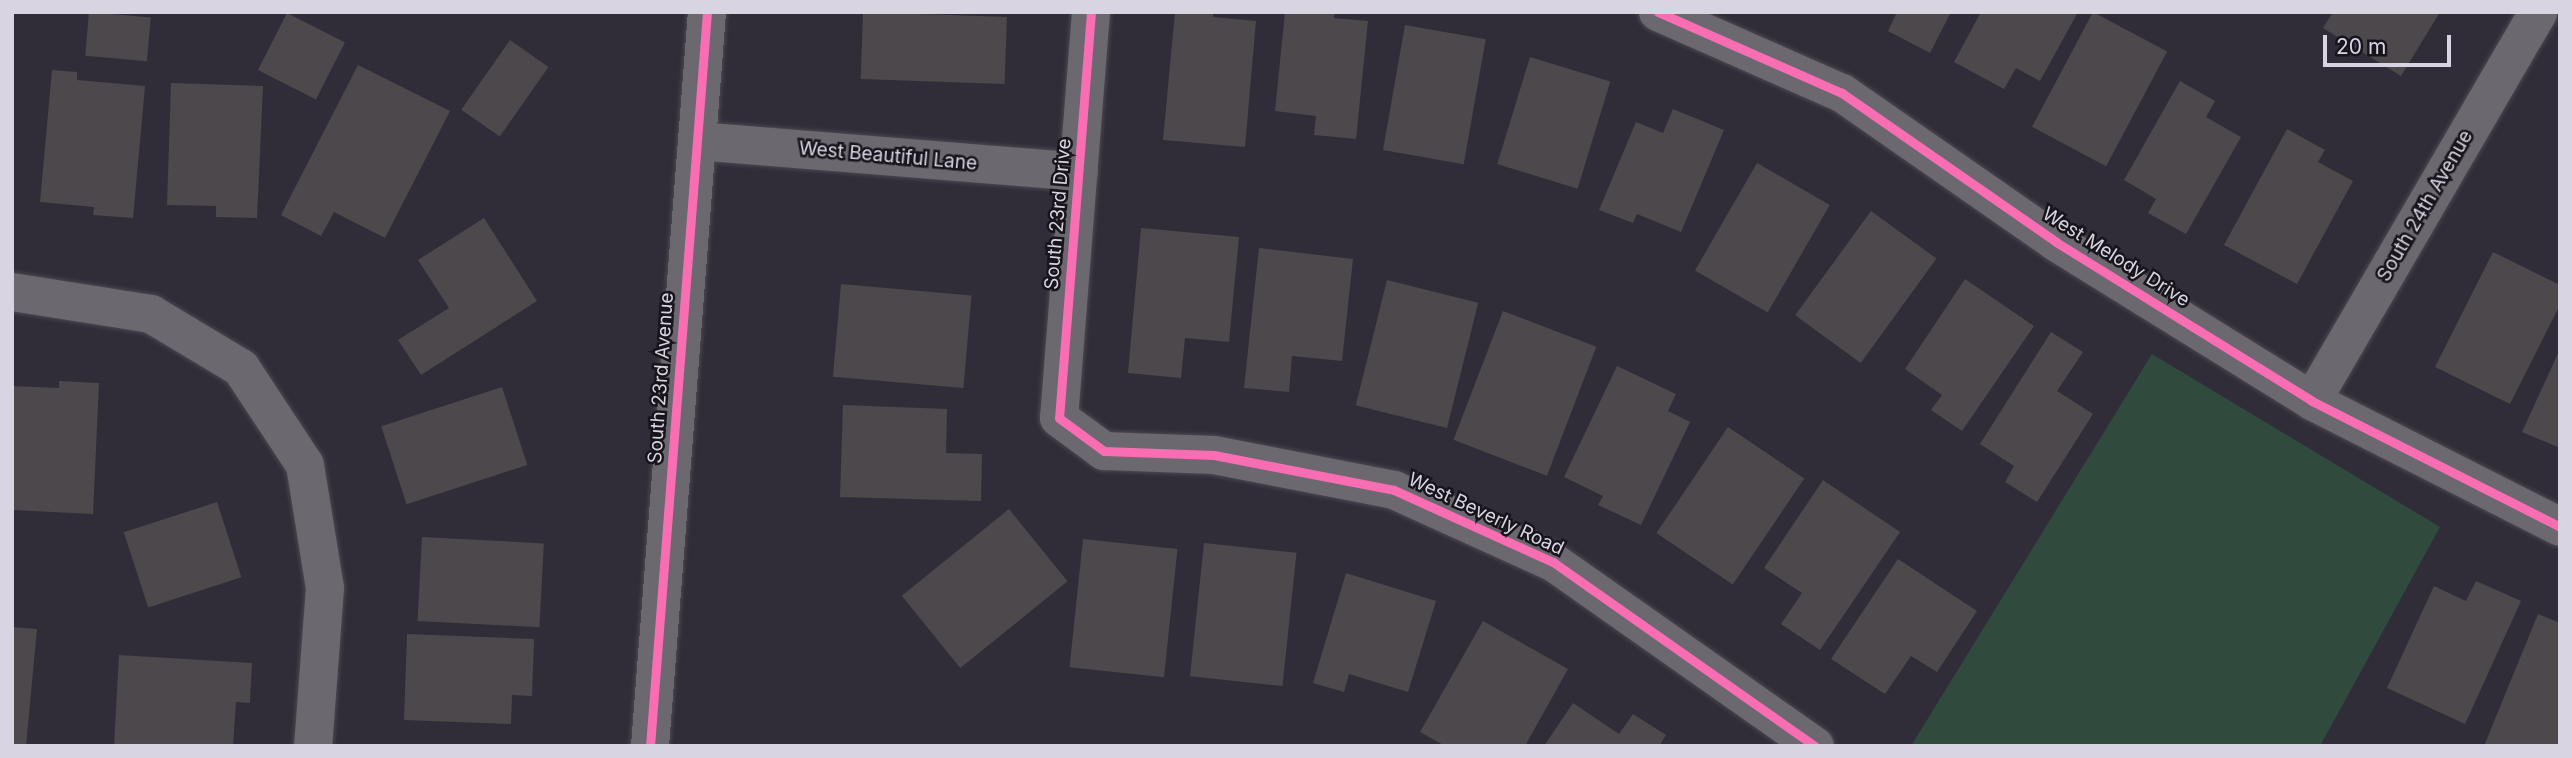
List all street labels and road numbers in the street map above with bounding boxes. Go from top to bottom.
street label: South 24th Avenue [2372,126,2478,286]
street label: West Beautiful Lane [798,137,978,175]
street label: South 23rd Drive [1040,137,1076,291]
street label: West Melody Drive [2038,202,2194,312]
street label: South 23rd Avenue [644,292,678,464]
street label: West Beverly Road [1405,468,1567,560]

